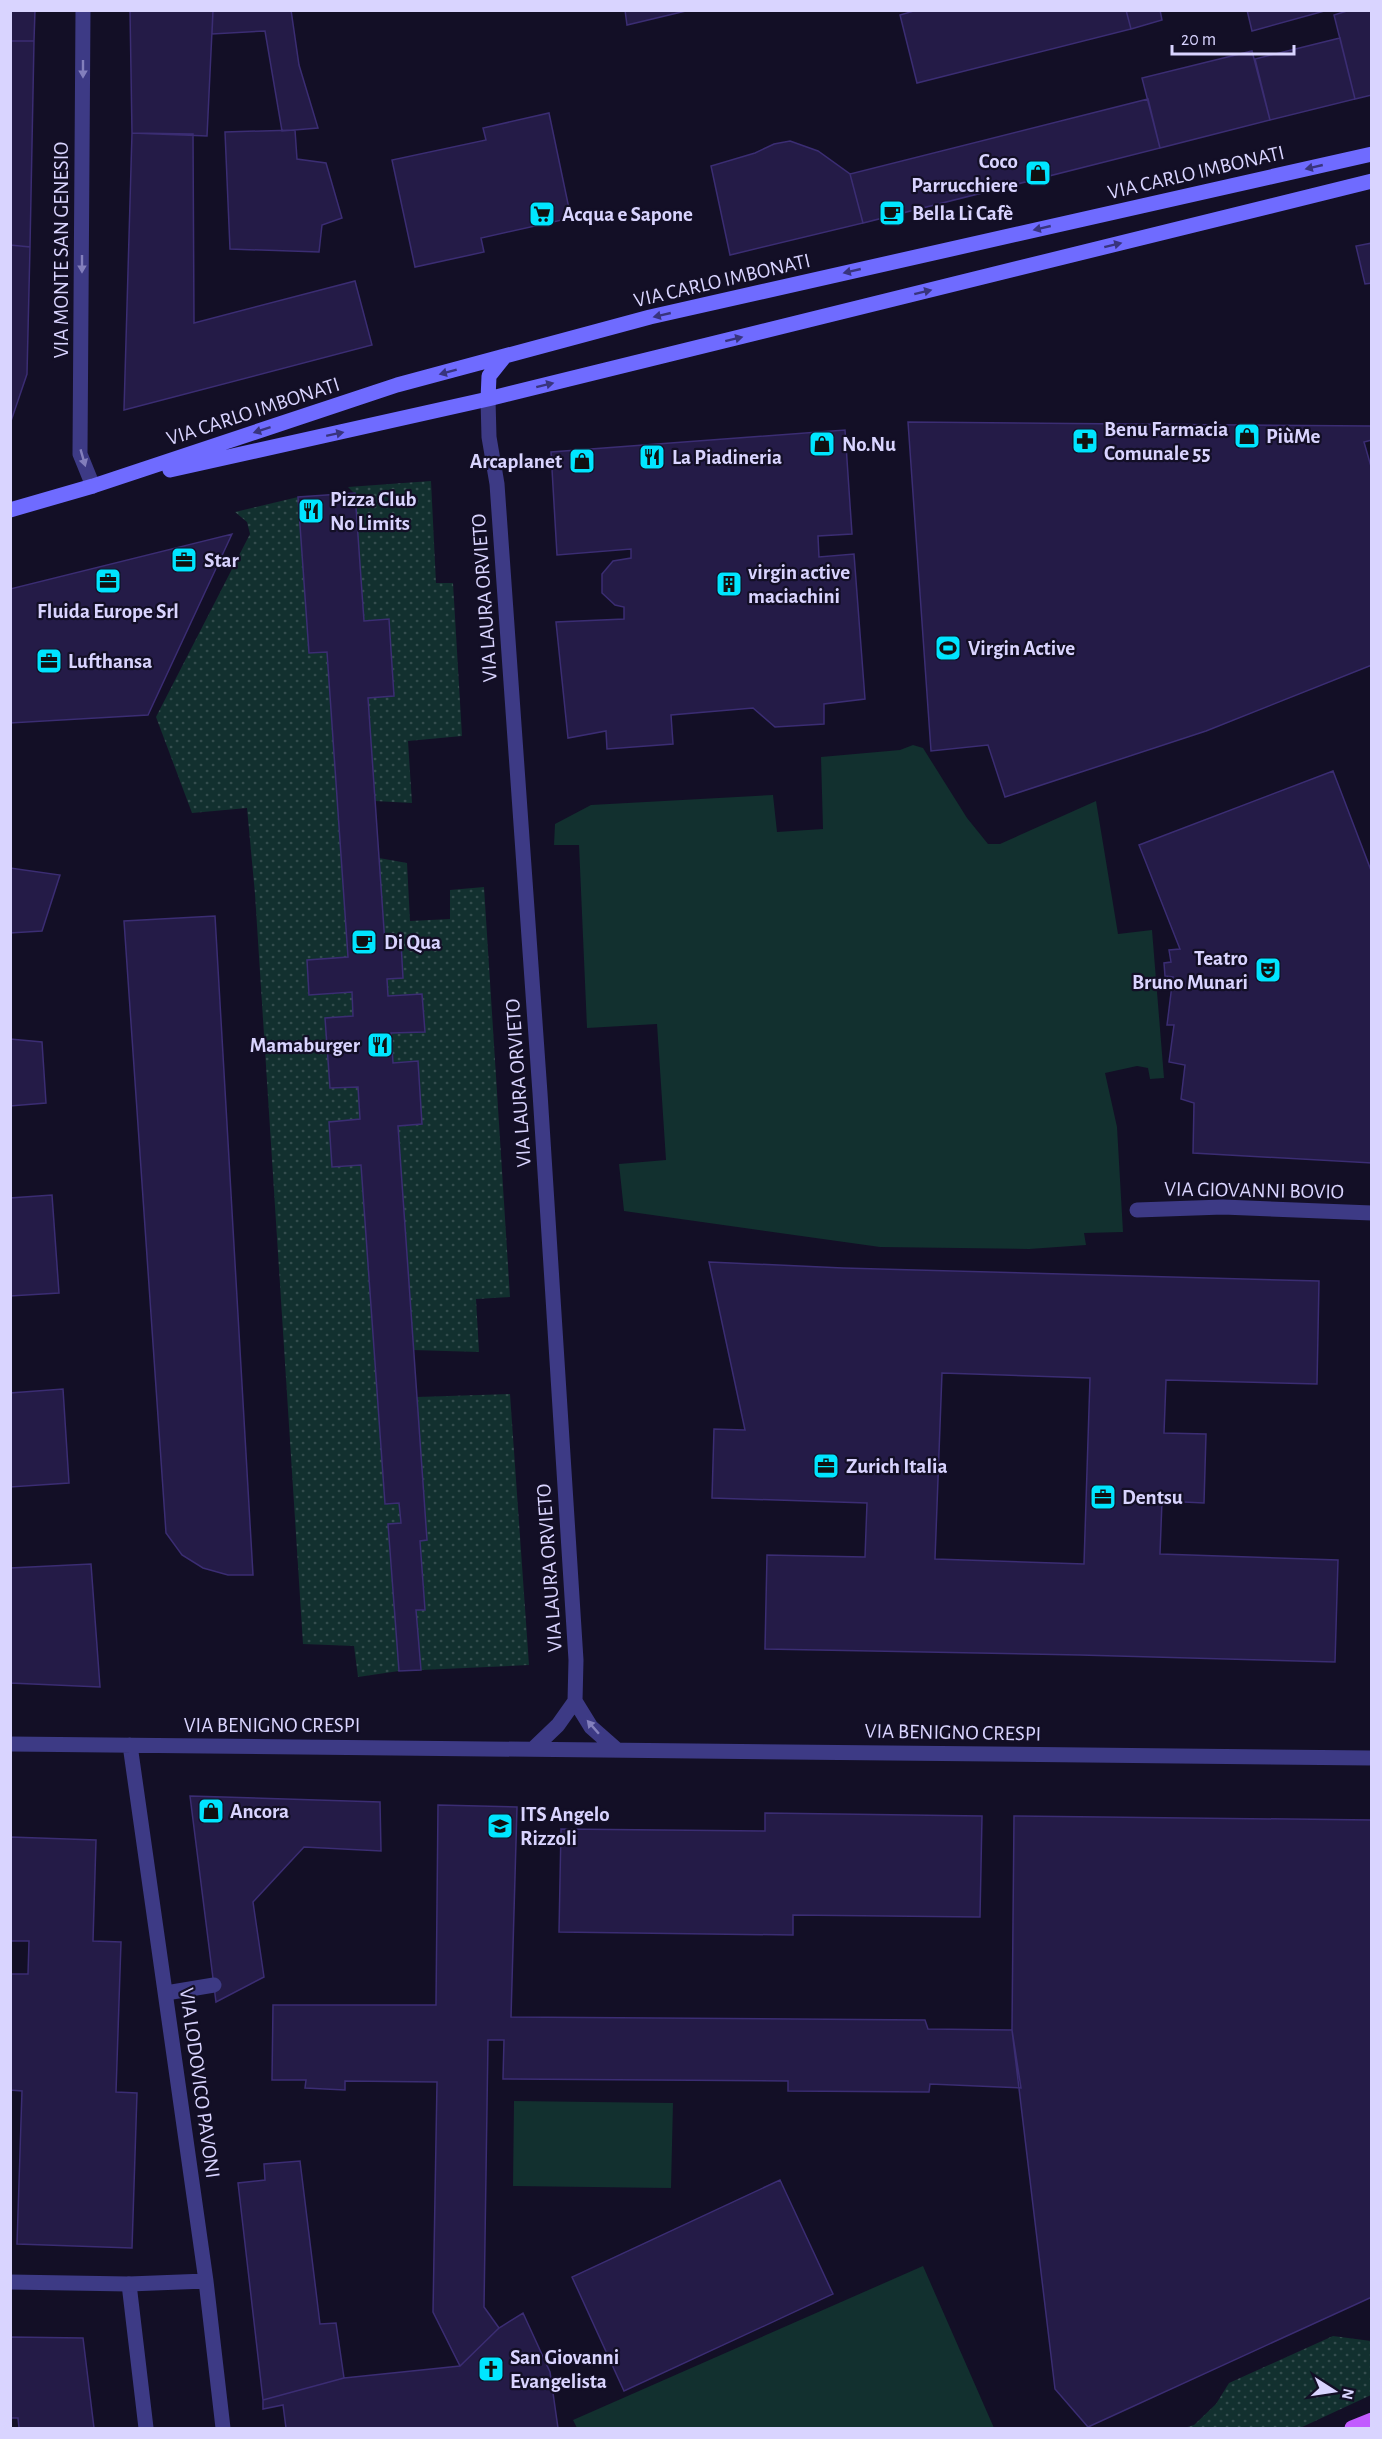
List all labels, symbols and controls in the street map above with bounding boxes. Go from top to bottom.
scale bar [1172,18,1294,56]
text: 20 m [1181,31,1216,49]
one-way arrow [78,59,88,78]
street label: VIA MONTE SAN GENESIO [51,142,72,358]
street label: VIA CARLO IMBONATI [1106,142,1286,203]
place label: Coco Parrucchiere [911,151,1018,196]
shop icon: Coco Parrucchiere [1023,158,1053,188]
one-way arrow [1305,162,1324,172]
cafe icon: Bella Lì Cafè [877,198,907,228]
supermarket icon: Acqua e Sapone [527,199,557,229]
place label: Bella Lì Cafè [912,203,1013,224]
place label: Acqua e Sapone [562,204,693,225]
one-way arrow [1033,224,1052,233]
one-way arrow [1103,240,1122,250]
street label: VIA CARLO IMBONATI [632,250,812,311]
one-way arrow [77,254,87,273]
one-way arrow [843,267,861,277]
one-way arrow [914,286,933,296]
one-way arrow [653,310,671,320]
one-way arrow [725,333,743,343]
one-way arrow [439,367,457,377]
street label: VIA CARLO IMBONATI [164,374,342,449]
one-way arrow [535,380,554,390]
place label: Benu Farmacia Comunale 55 [1104,419,1228,464]
shop icon: PiùMe [1232,421,1262,451]
one-way arrow [253,426,271,435]
pharmacy icon: Benu Farmacia Comunale 55 [1070,426,1100,456]
place label: PiùMe [1266,426,1320,447]
one-way arrow [326,428,345,438]
shop icon: No.Nu [807,429,837,459]
place label: No.Nu [842,434,896,455]
restaurant icon: La Piadineria [637,442,667,472]
shop icon: Arcaplanet [567,446,597,476]
place label: La Piadineria [672,447,782,468]
one-way arrow [79,449,89,467]
place label: Arcaplanet [470,451,562,472]
place label: Pizza Club No Limits [330,489,417,534]
restaurant icon: Pizza Club No Limits [296,496,326,526]
street label: VIA LAURA ORVIETO [468,513,501,683]
office icon: Star [169,545,199,575]
place label: Star [204,550,240,571]
place label: virgin active maciachini [748,562,850,607]
office icon: Fluida Europe Srl [93,566,123,596]
building icon: virgin active maciachini [714,569,744,599]
place label: Fluida Europe Srl [37,601,179,622]
sports icon: Virgin Active [933,633,963,663]
place label: Virgin Active [968,638,1075,659]
office icon: Lufthansa [34,646,64,676]
place label: Lufthansa [68,651,152,672]
cafe icon: Di Qua [349,927,379,957]
place label: Di Qua [384,932,441,954]
place label: Teatro Bruno Munari [1132,948,1248,993]
theatre icon: Teatro Bruno Munari [1253,955,1283,985]
street label: VIA LAURA ORVIETO [502,998,535,1168]
restaurant icon: Mamaburger [365,1030,395,1060]
place label: Mamaburger [250,1035,361,1056]
street label: VIA GIOVANNI BOVIO [1164,1178,1344,1203]
office icon: Zurich Italia [811,1451,841,1481]
place label: Zurich Italia [846,1456,948,1477]
office icon: Dentsu [1088,1482,1118,1512]
street label: VIA LAURA ORVIETO [533,1483,566,1653]
place label: Dentsu [1122,1487,1183,1508]
street label: VIA BENIGNO CRESPI [184,1715,360,1736]
one-way arrow [587,1719,600,1735]
street label: VIA BENIGNO CRESPI [865,1720,1041,1745]
shop icon: Ancora [196,1796,226,1826]
place label: Ancora [230,1801,289,1822]
place label: ITS Angelo Rizzoli [520,1804,610,1849]
school or university icon: ITS Angelo Rizzoli [485,1811,515,1841]
street label: VIA LODOVICO PAVONI [176,1986,223,2180]
place label: San Giovanni Evangelista [510,2347,619,2392]
church icon: San Giovanni Evangelista [476,2354,506,2384]
north arrow [1304,2361,1364,2421]
text: N [1339,2387,1357,2401]

